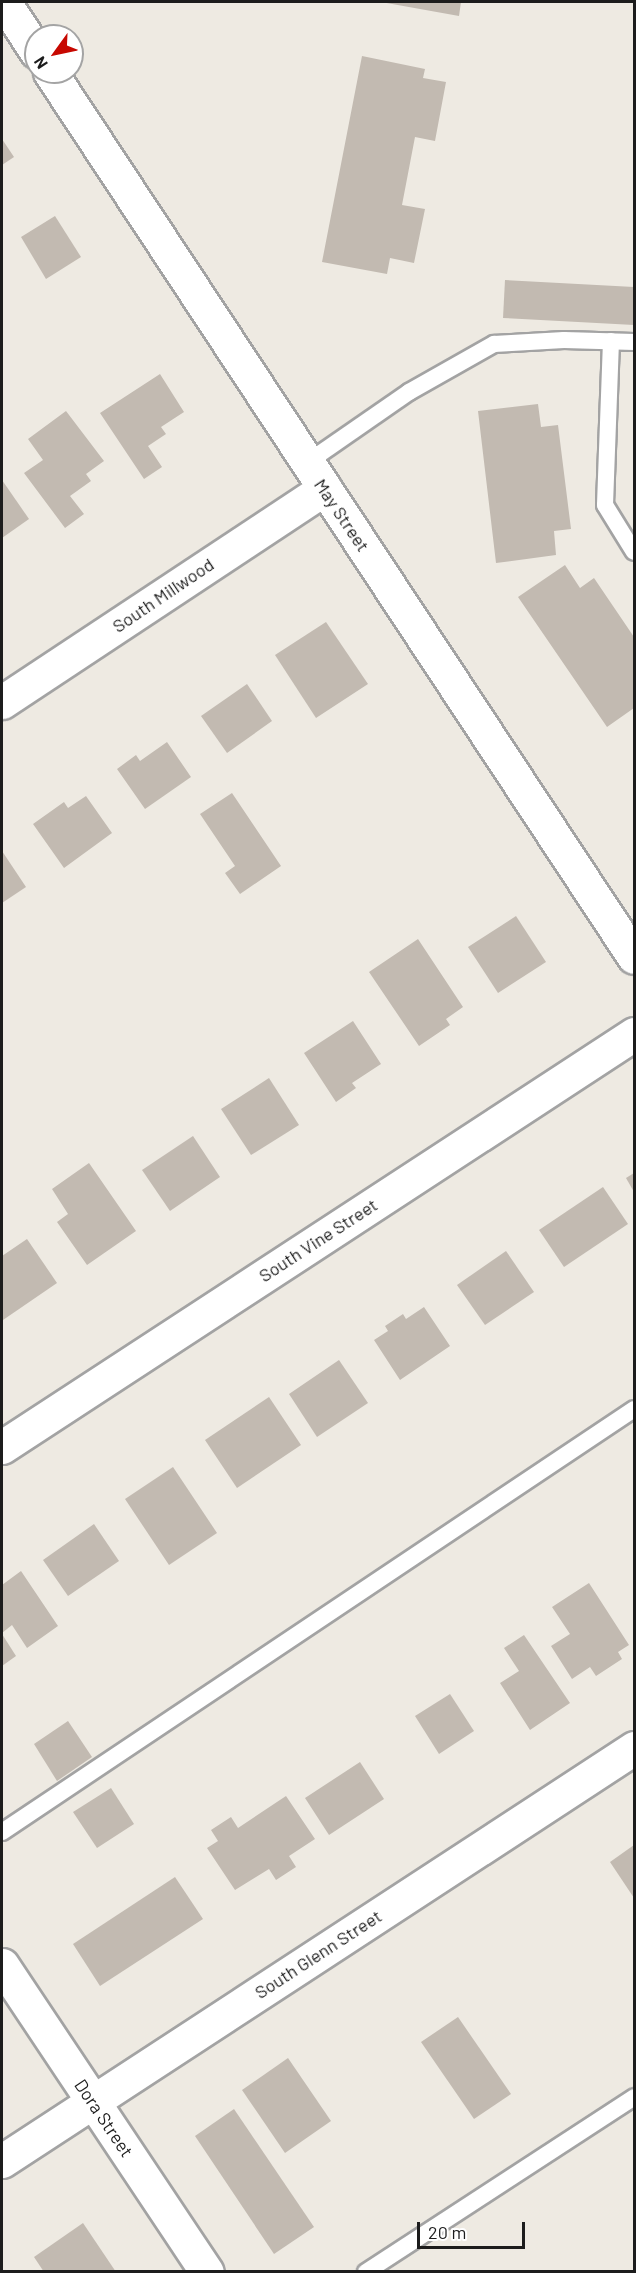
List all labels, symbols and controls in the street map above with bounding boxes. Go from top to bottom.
north arrow [24,24,84,84]
text: N [29,53,51,73]
street label: May Street [310,475,374,555]
street label: South Millwood [108,553,218,637]
street label: South Vine Street [255,1194,381,1286]
street label: South Glenn Street [251,1905,385,2003]
street label: Dora Street [70,2075,138,2161]
scale bar [420,2210,528,2248]
text: 20 m [428,2221,466,2243]

